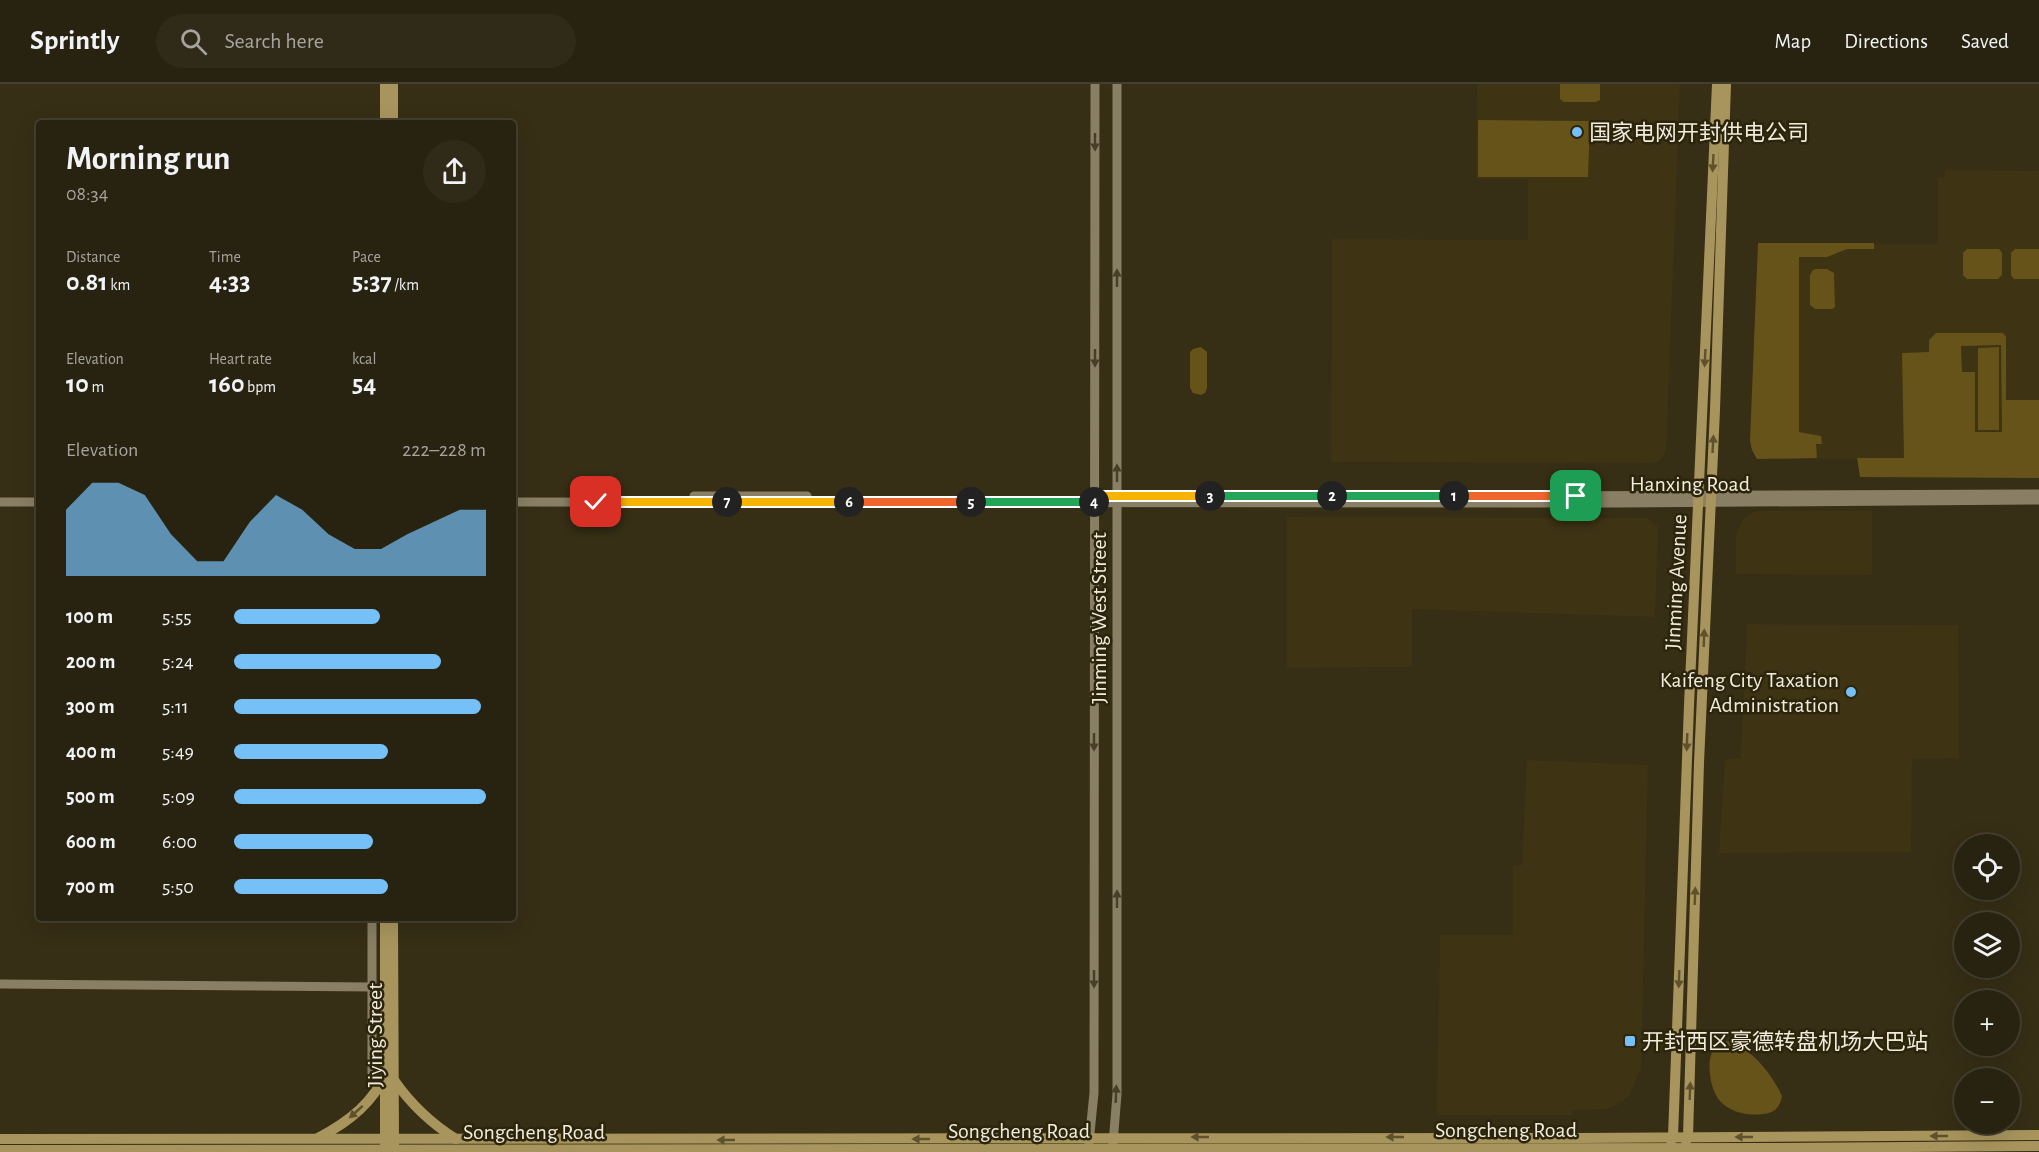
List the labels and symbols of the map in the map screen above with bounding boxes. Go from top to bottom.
place label: 国家电网开封供电公司 [1589,121,1809,144]
marker: 国家电网开封供电公司 [1570,125,1584,139]
one-way arrow [1090,133,1100,152]
one-way arrow [1708,154,1717,173]
one-way arrow [1112,268,1122,287]
one-way arrow [1090,349,1100,368]
one-way arrow [1700,349,1709,368]
one-way arrow [1708,434,1718,453]
one-way arrow [1112,463,1122,482]
pin [1550,470,1601,521]
street label: Hanxing Road [1630,473,1750,495]
pin [570,476,621,527]
pin: 3 [1195,481,1225,511]
pin: 2 [1317,481,1347,511]
pin: 1 [1439,481,1469,511]
pin: 7 [712,487,742,517]
pin: 6 [834,487,864,517]
pin: 5 [956,487,986,517]
pin: 4 [1079,487,1109,517]
street label: Jinming Avenue [1661,514,1691,651]
street label: Jinming West Street [1088,532,1110,704]
one-way arrow [1700,629,1709,648]
place label: Kaifeng City Taxation Administration [1660,669,1839,716]
marker: Kaifeng City Taxation Administration [1844,685,1858,699]
one-way arrow [1683,732,1692,751]
one-way arrow [1089,733,1099,752]
one-way arrow [1690,887,1700,906]
one-way arrow [1112,889,1122,908]
one-way arrow [1674,969,1684,988]
one-way arrow [1089,970,1099,989]
street label: Jiying Street [364,983,386,1087]
place label: 开封西区豪德转盘机场大巴站 [1642,1030,1928,1053]
marker: 开封西区豪德转盘机场大巴站 [1623,1034,1637,1048]
one-way arrow [1685,1082,1694,1101]
one-way arrow [1112,1084,1121,1103]
one-way arrow [349,1105,364,1118]
street label: Songcheng Road [1435,1119,1577,1141]
street label: Songcheng Road [948,1120,1090,1142]
street label: Songcheng Road [463,1121,605,1143]
one-way arrow [1929,1131,1948,1141]
one-way arrow [1191,1132,1210,1142]
one-way arrow [1734,1132,1753,1142]
one-way arrow [1386,1133,1405,1142]
one-way arrow [912,1134,931,1143]
one-way arrow [717,1135,736,1145]

